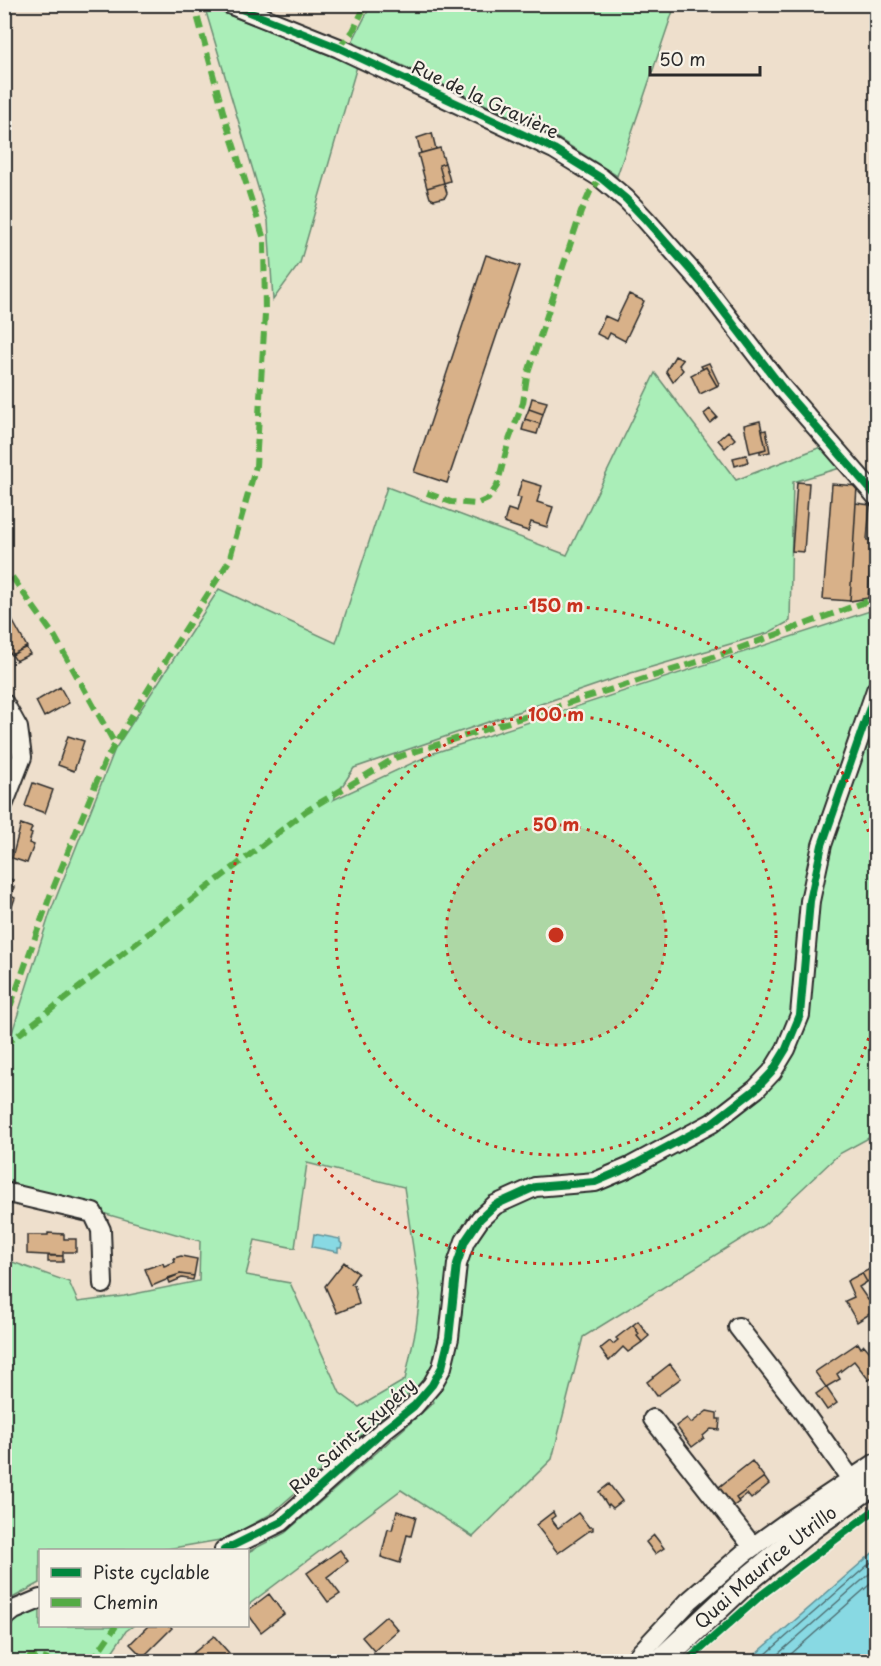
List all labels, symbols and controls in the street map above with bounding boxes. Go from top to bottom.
scale bar [650,39,760,77]
text: 50 m [659,45,706,72]
street label: Rue de la Gravière [408,53,564,145]
text: 150 m [529,591,583,618]
text: 100 m [528,700,584,727]
text: 50 m [533,810,579,837]
centre of rings [546,925,566,945]
street label: Rue Saint-Exupéry [283,1370,421,1499]
street label: Quai Maurice Utrillo [688,1498,842,1635]
legend [39,1549,249,1627]
text: Piste cyclable [93,1558,210,1585]
text: Chemin [93,1588,158,1615]

